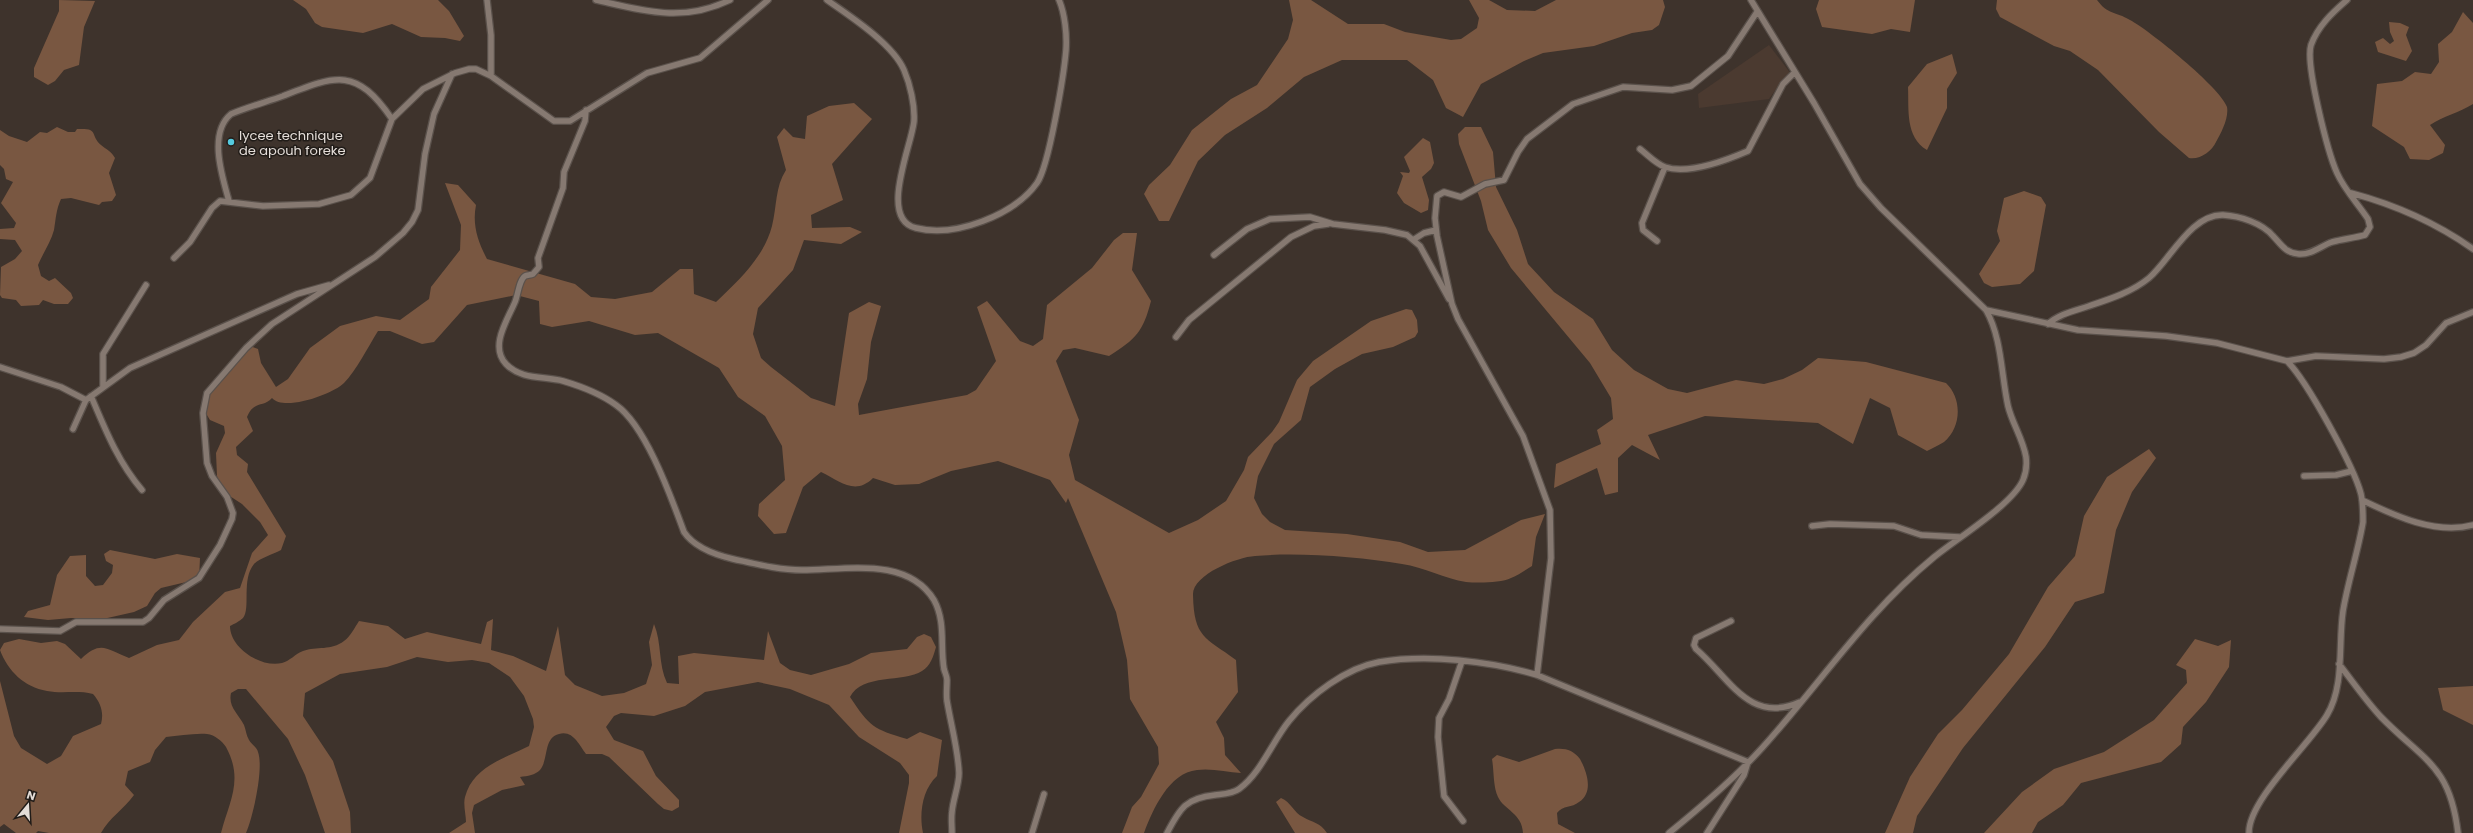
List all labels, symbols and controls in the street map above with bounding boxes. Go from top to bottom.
place label: lycee technique de apouh foreke [239,126,346,160]
marker: lycee technique de apouh foreke [226,137,236,147]
north arrow [8,785,48,825]
text: N [25,787,38,804]

